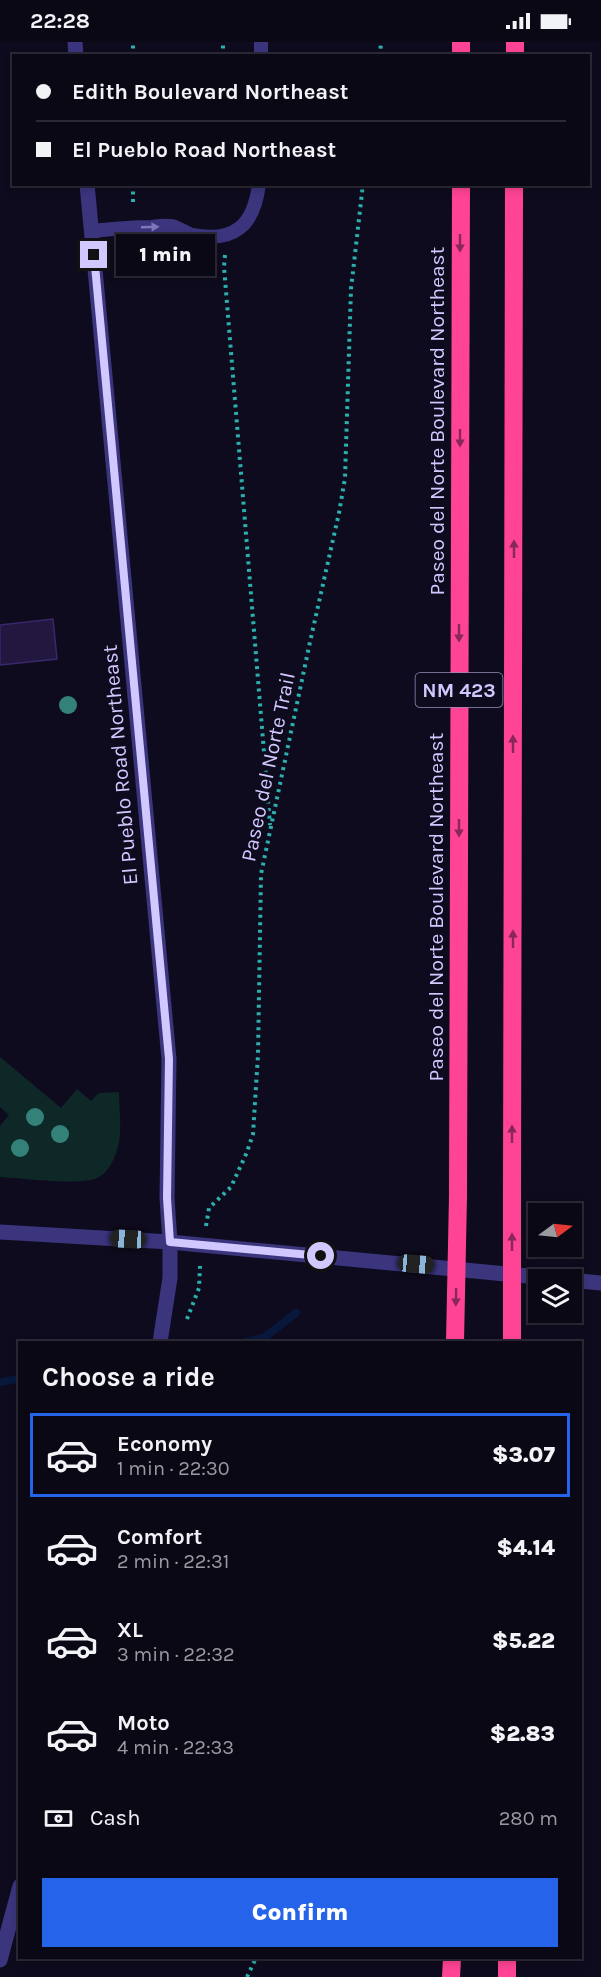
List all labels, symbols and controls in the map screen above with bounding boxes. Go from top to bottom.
text: 22:28 [30,8,90,34]
text: Edith Boulevard Northeast [72,79,349,105]
text: El Pueblo Road Northeast [72,137,336,163]
one-way arrow [141,222,160,231]
one-way arrow [455,233,465,252]
callout: 1 min [115,234,214,276]
route end [80,241,107,268]
text: 1 min [139,243,192,266]
street label: Paseo del Norte Boulevard Northeast [425,246,449,595]
one-way arrow [455,428,465,447]
one-way arrow [509,540,519,559]
one-way arrow [454,623,464,642]
street label: El Pueblo Road Northeast [98,644,142,886]
street label: Paseo del Norte Trail [236,670,300,864]
road number: NM 423 [416,673,502,707]
street label: Paseo del Norte Boulevard Northeast [424,732,448,1081]
one-way arrow [508,735,518,754]
one-way arrow [454,818,464,837]
one-way arrow [508,930,518,949]
one-way arrow [507,1125,517,1144]
north arrow [528,1203,582,1257]
map controls [528,1203,582,1323]
car [110,1229,146,1249]
one-way arrow [507,1233,517,1252]
route start [307,1242,334,1269]
car [397,1253,435,1275]
button: layers [528,1269,582,1323]
one-way arrow [451,1287,461,1306]
text: Choose a ride [42,1361,215,1393]
icon: car [45,1428,99,1482]
text: Economy [117,1431,212,1457]
text: $3.07 [492,1442,555,1468]
text: 1 min · 22:30 [117,1457,230,1480]
icon: car [45,1521,99,1575]
text: Comfort [117,1524,202,1550]
text: $4.14 [497,1535,555,1561]
text: 2 min · 22:31 [117,1550,229,1573]
icon: car [45,1614,99,1668]
text: XL [117,1617,143,1643]
text: $5.22 [492,1628,555,1654]
text: 3 min · 22:32 [117,1643,235,1666]
icon: car [45,1707,99,1761]
text: Moto [117,1710,170,1736]
text: $2.83 [490,1721,555,1747]
text: 4 min · 22:33 [117,1736,234,1759]
icon: cash [42,1802,75,1835]
text: Cash [90,1805,140,1831]
text: 280 m [499,1807,558,1830]
button: Confirm [42,1878,558,1947]

